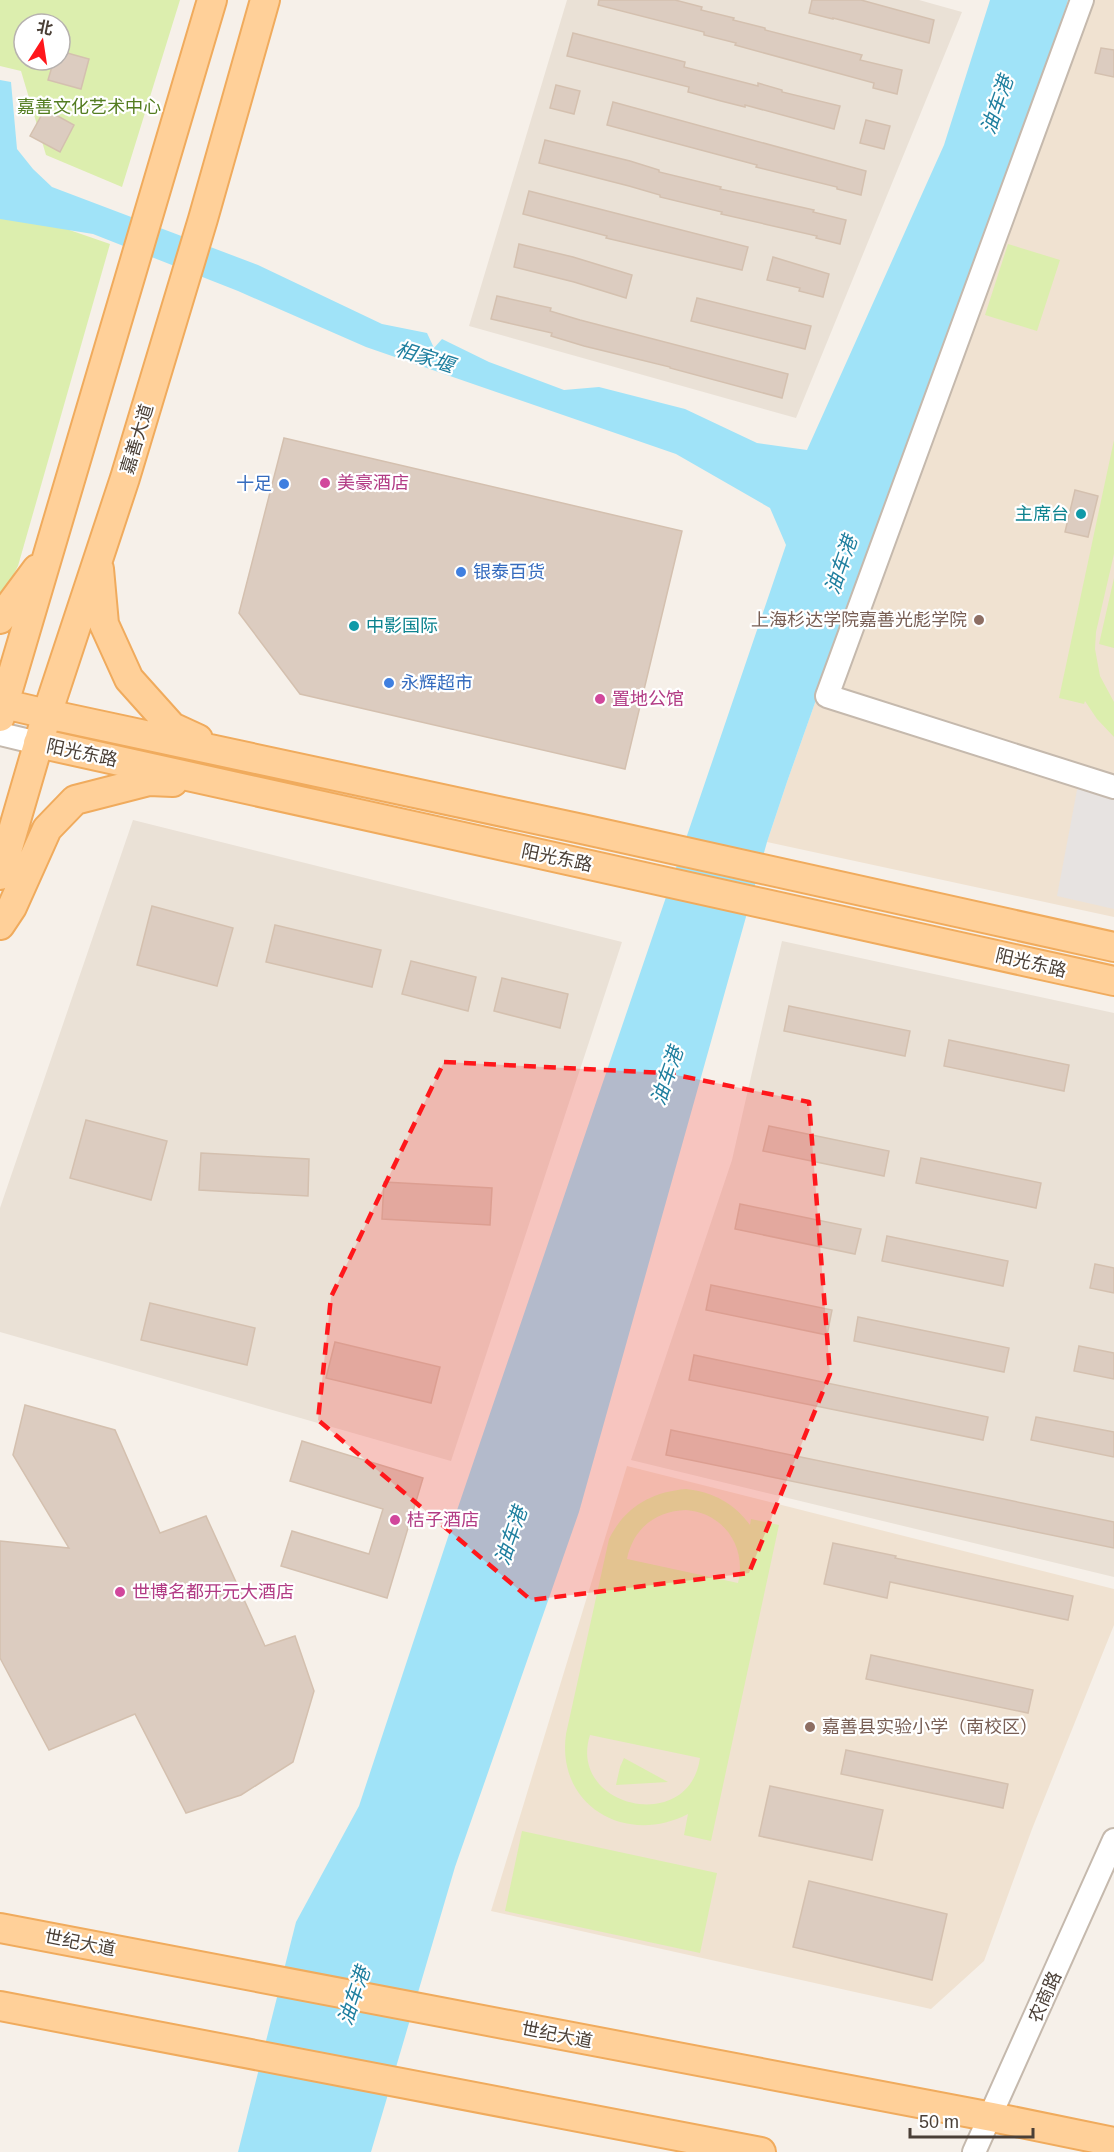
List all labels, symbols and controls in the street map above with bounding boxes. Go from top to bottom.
north arrow [12,12,72,72]
text: 北 [35,18,55,38]
water label: 油车港 [977,70,1018,137]
park label: 嘉善文化艺术中心 [17,97,161,117]
water label: 相家堰 [393,337,460,378]
street label: 嘉善大道 [117,402,157,476]
place label: 美豪酒店 [337,473,409,493]
place label: 十足 [236,474,272,494]
marker: 美豪酒店 [318,476,332,490]
marker: 十足 [277,477,291,491]
place label: 主席台 [1015,504,1069,524]
marker: 主席台 [1074,507,1088,521]
water label: 油车港 [821,530,862,597]
place label: 银泰百货 [473,562,545,582]
marker: 银泰百货 [454,565,468,579]
place label: 上海杉达学院嘉善光彪学院 [751,610,967,630]
marker: 上海杉达学院嘉善光彪学院 [972,613,986,627]
place label: 中影国际 [366,616,438,636]
marker: 中影国际 [347,619,361,633]
place label: 永辉超市 [401,673,473,693]
marker: 永辉超市 [382,676,396,690]
place label: 置地公馆 [612,689,684,709]
marker: 置地公馆 [593,692,607,706]
street label: 阳光东路 [45,736,119,770]
street label: 阳光东路 [520,841,594,875]
street label: 阳光东路 [994,945,1068,981]
water label: 油车港 [647,1041,688,1108]
water label: 油车港 [491,1501,532,1568]
place label: 桔子酒店 [407,1510,479,1530]
marker: 桔子酒店 [388,1513,402,1527]
place label: 世博名都开元大酒店 [132,1582,294,1602]
marker: 世博名都开元大酒店 [113,1585,127,1599]
place label: 嘉善县实验小学（南校区） [822,1717,1038,1737]
marker: 嘉善县实验小学（南校区） [803,1720,817,1734]
street label: 世纪大道 [43,1926,117,1960]
water label: 油车港 [334,1961,375,2028]
street label: 农商路 [1025,1968,1065,2026]
street label: 世纪大道 [520,2018,594,2052]
scale bar [910,2101,1033,2139]
text: 50 m [919,2112,959,2132]

